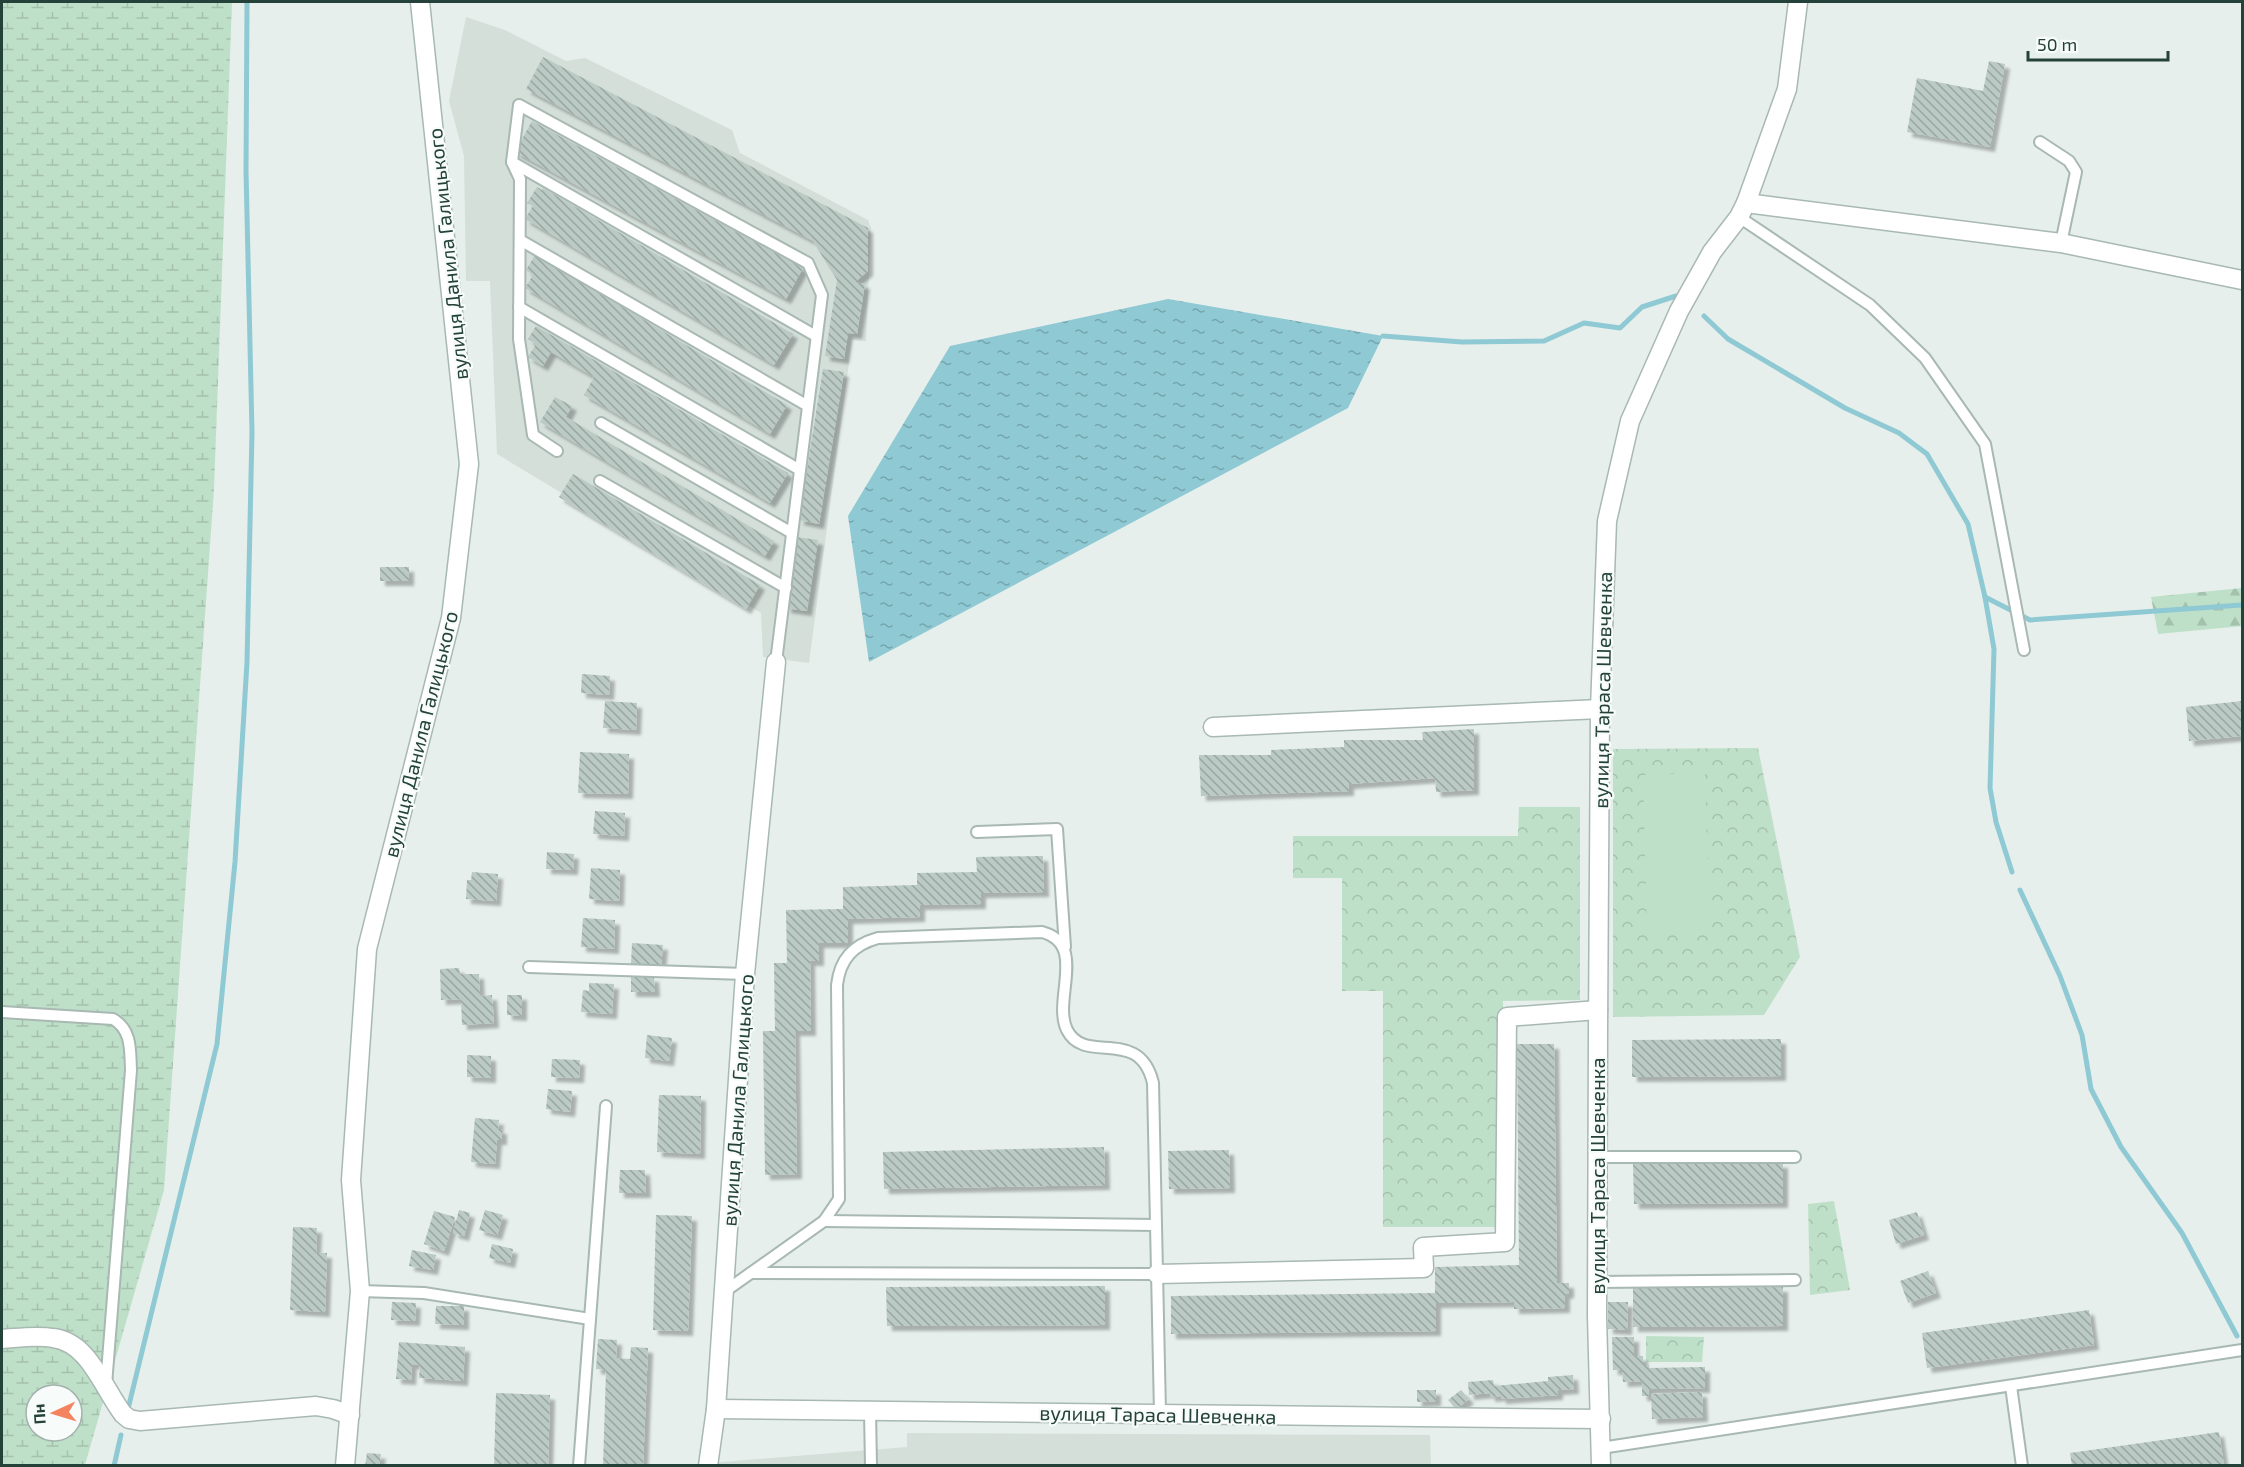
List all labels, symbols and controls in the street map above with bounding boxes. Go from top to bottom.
scale bar [2028,24,2168,62]
text: 50 m [2037,33,2077,55]
street label: вулиця Данила Галицького [422,127,473,381]
street label: вулиця Тараса Шевченка [1588,571,1617,809]
street label: вулиця Данила Галицького [378,608,463,860]
street label: вулиця Данила Галицького [716,973,759,1227]
street label: вулиця Тараса Шевченка [1585,1057,1610,1295]
north arrow [24,1383,84,1443]
street label: вулиця Тараса Шевченка [1039,1400,1277,1429]
text: Пн [28,1403,49,1425]

